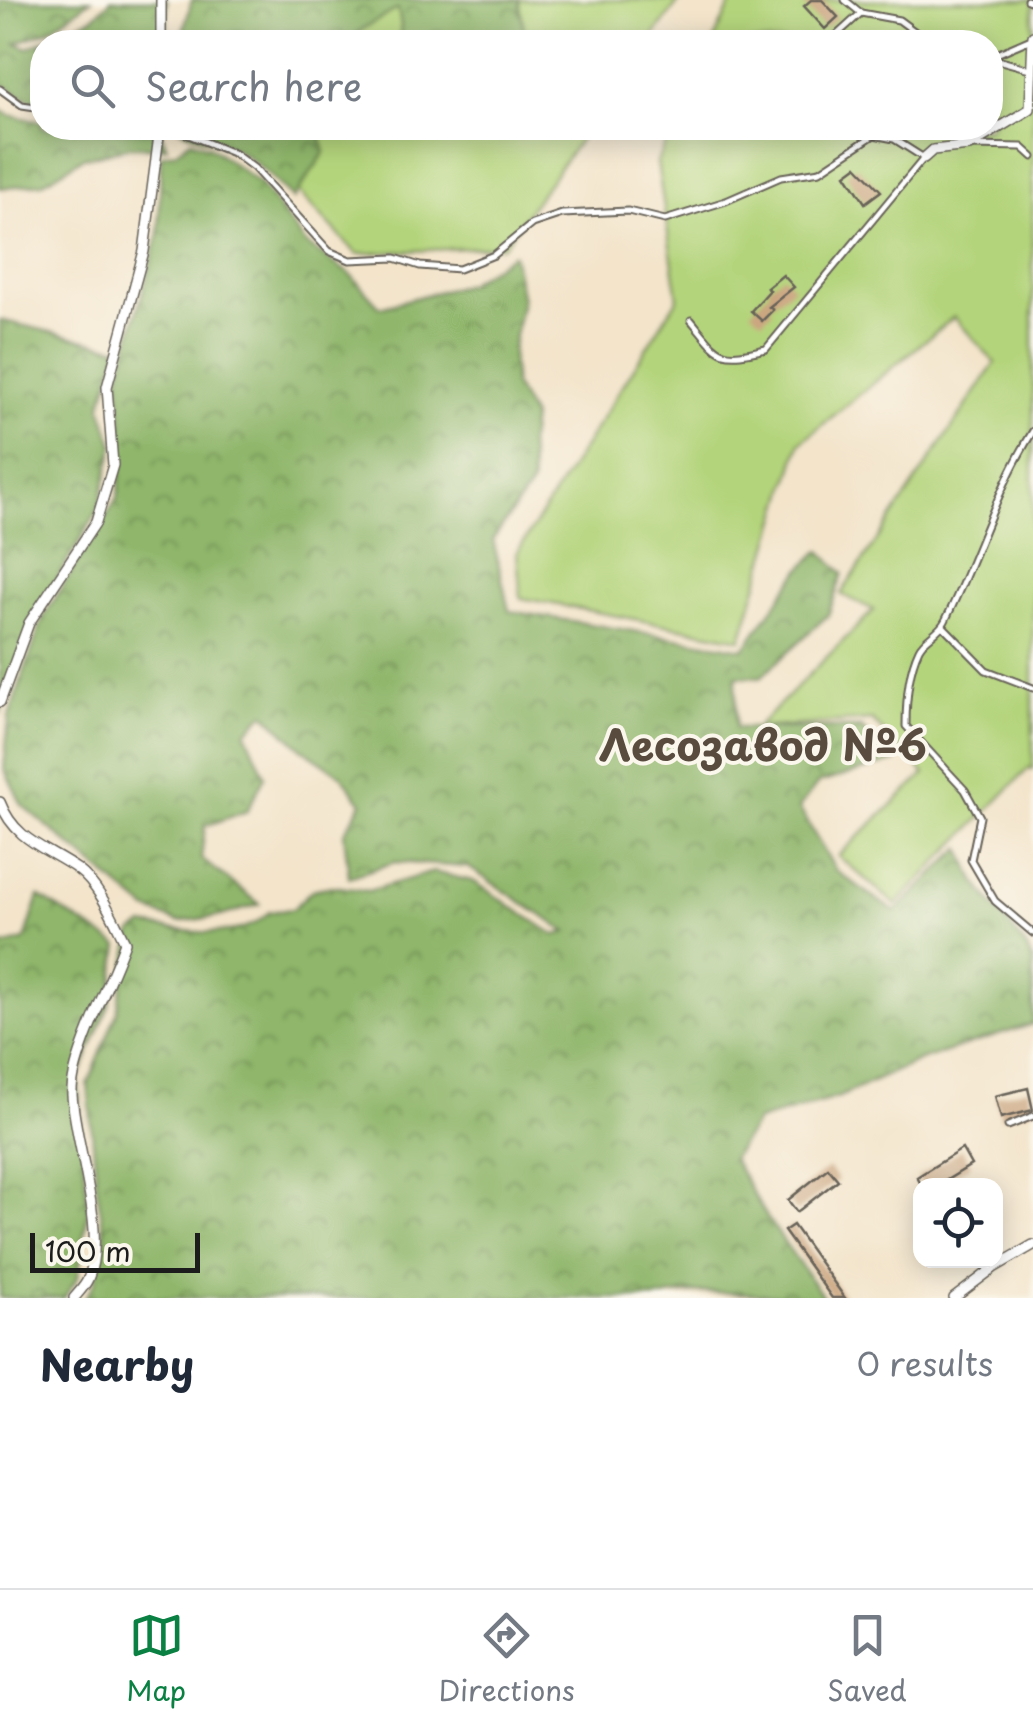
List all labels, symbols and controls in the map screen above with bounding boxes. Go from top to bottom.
search box [30,30,1003,140]
text: Search here [145,57,362,114]
icon: search [65,58,120,113]
district label: Лесозавод №6 [599,712,927,775]
map controls [913,1178,1003,1268]
button: locate [913,1178,1003,1268]
scale bar [30,1228,200,1272]
text: 100 m [45,1229,131,1272]
text: Nearby [40,1332,194,1395]
text: 0 results [857,1339,993,1387]
tab: Map [126,1608,186,1711]
tab: Directions [439,1608,575,1711]
tab: Saved [827,1608,907,1711]

